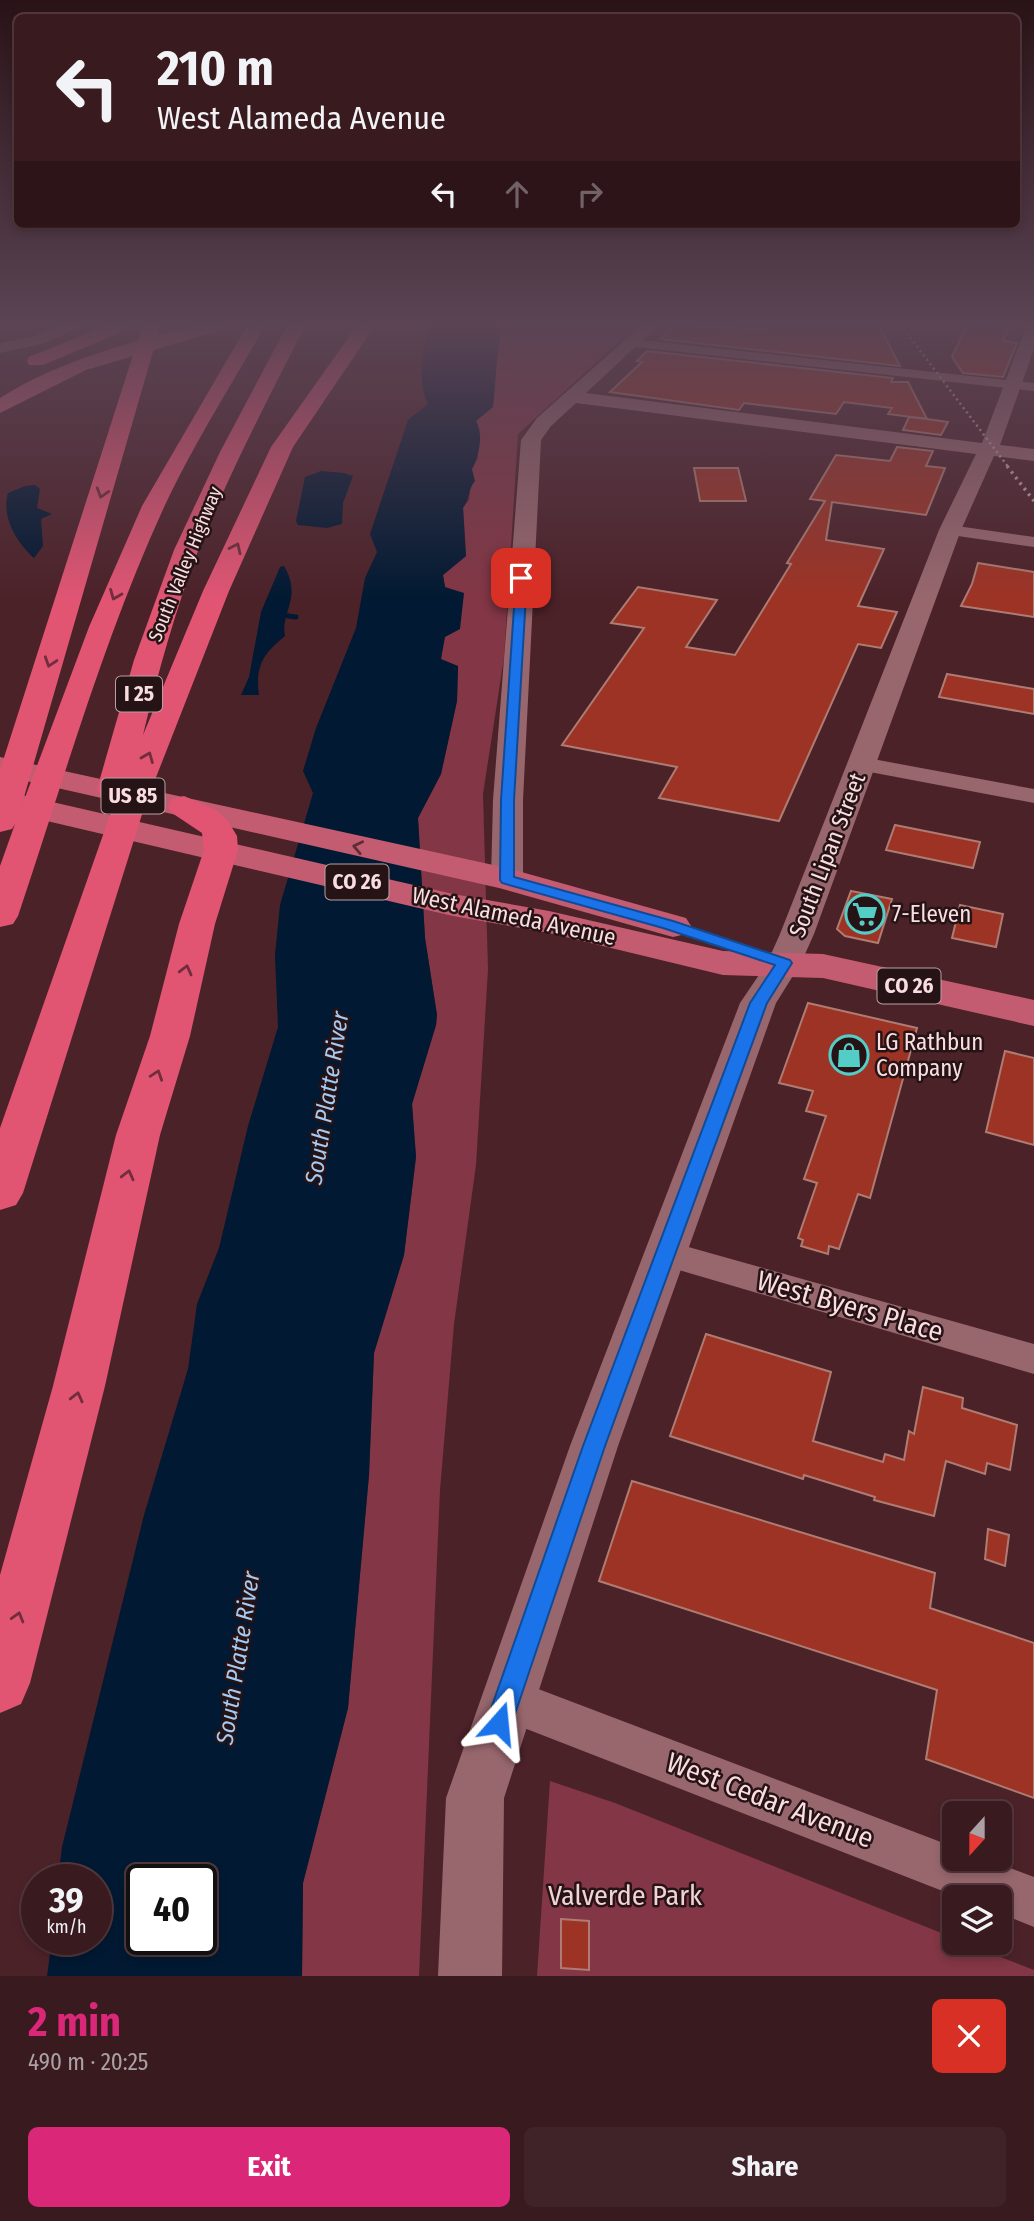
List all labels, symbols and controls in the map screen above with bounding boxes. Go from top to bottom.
text: 210 m [157,39,274,98]
icon: left [42,42,133,133]
text: West Alameda Avenue [157,99,446,137]
icon: left [425,175,463,213]
icon: ahead [498,175,536,213]
icon: right [571,175,609,213]
street label: South Valley Highway [143,483,227,645]
one-way arrow [96,487,111,499]
one-way arrow [228,543,242,555]
pin [491,548,551,608]
icon: arrive [502,559,540,597]
one-way arrow [109,588,123,600]
one-way arrow [44,656,58,668]
road number: I 25 [116,676,162,712]
one-way arrow [139,752,153,764]
street label: South Lipan Street [783,768,871,941]
road number: US 85 [102,778,164,814]
one-way arrow [352,840,364,855]
road number: CO 26 [326,864,388,900]
street label: West Alameda Avenue [410,881,618,951]
supermarket icon: 7-Eleven [844,893,886,935]
place label: 7-Eleven [892,900,971,928]
one-way arrow [178,964,192,976]
road number: CO 26 [878,968,940,1004]
water label: South Platte River [299,1009,355,1187]
place label: LG Rathbun Company [876,1028,983,1082]
shop icon: LG Rathbun Company [828,1034,870,1076]
one-way arrow [149,1069,163,1082]
one-way arrow [120,1169,134,1181]
street label: West Byers Place [753,1264,947,1348]
one-way arrow [69,1391,83,1403]
water label: South Platte River [210,1569,266,1747]
one-way arrow [10,1611,25,1623]
position arrow [462,1686,536,1760]
street label: West Cedar Avenue [662,1745,878,1855]
north arrow [942,1801,1012,1871]
map controls [942,1801,1012,1955]
speed limit sign: 40 [126,1864,217,1955]
text: 39 [49,1879,84,1921]
park label: Valverde Park [548,1879,703,1912]
button: layers [942,1885,1012,1955]
text: km/h [46,1916,87,1938]
text: 2 min [28,1997,121,2047]
button: close [932,1999,1006,2073]
text: 490 m · 20:25 [28,2048,148,2076]
button: Exit [28,2127,510,2207]
button: Share [524,2127,1006,2207]

